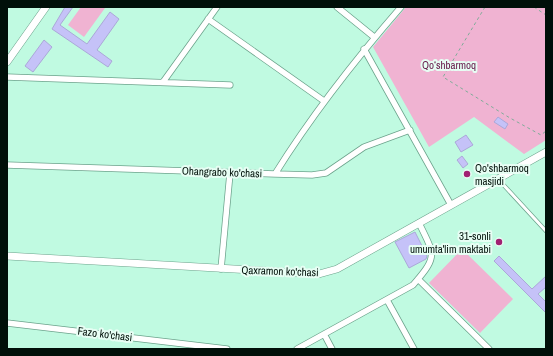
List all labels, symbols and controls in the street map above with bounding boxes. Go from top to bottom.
park label: Qo‘shbarmoq [422,58,476,72]
place label: Qo'shbarmoq masjidi [475,161,529,188]
street label: Ohangrabo ko'chasi [182,164,262,180]
marker: Qo'shbarmoq masjidi [462,169,472,179]
place label: 31-sonli umumta'lim maktabi [410,229,491,256]
marker: 31-sonli umumta'lim maktabi [494,237,504,247]
street label: Qaxramon ko'chasi [241,263,319,279]
street label: Fazo ko'chasi [77,324,133,344]

